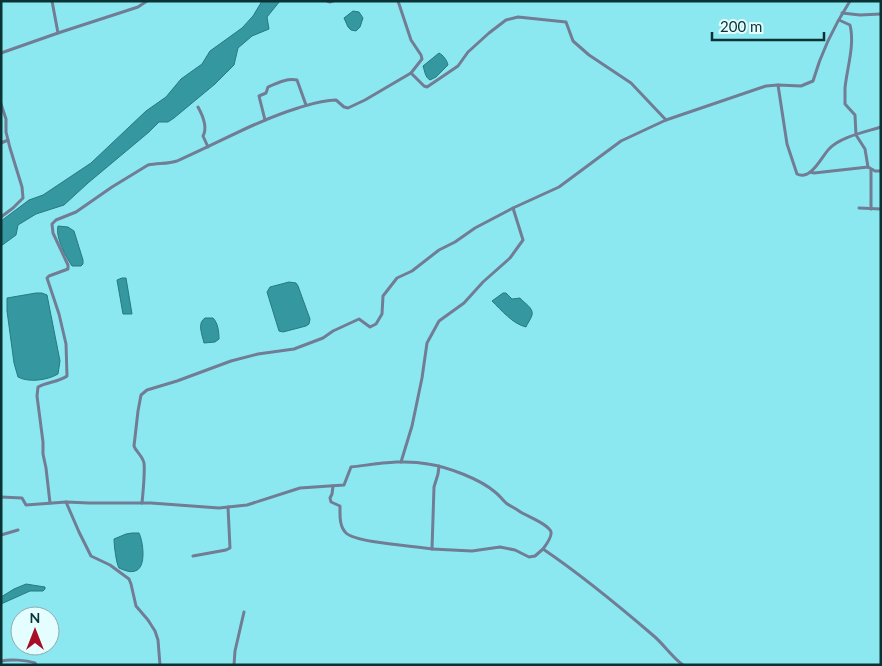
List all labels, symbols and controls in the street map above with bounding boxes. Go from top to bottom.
scale bar [712,10,824,42]
text: 200 m [720,17,762,35]
north arrow [10,606,60,656]
text: N [30,609,40,626]

